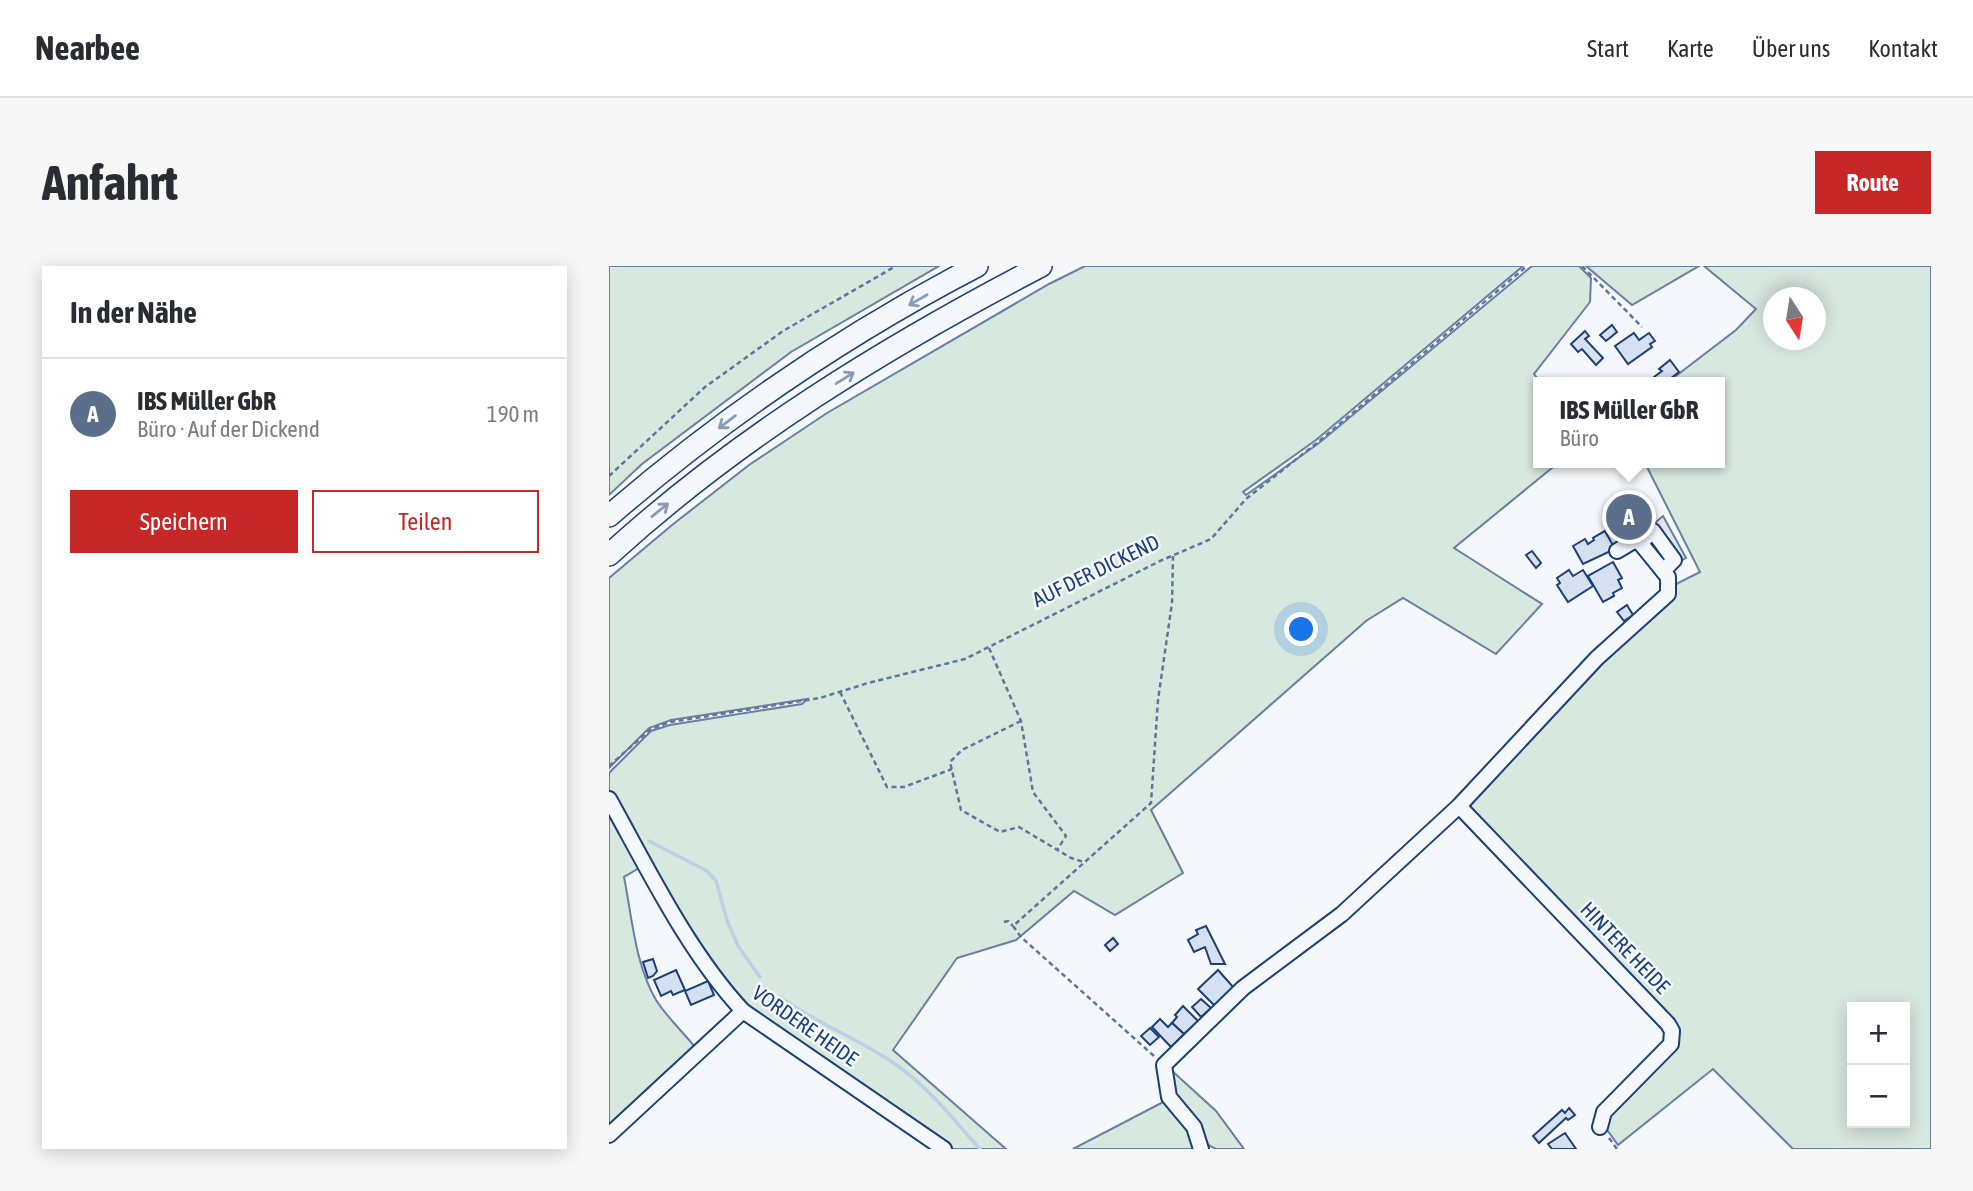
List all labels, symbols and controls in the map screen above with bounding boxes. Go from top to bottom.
text: Nearbee [35,29,140,67]
text: Start [1587,35,1629,62]
text: Karte [1667,35,1714,62]
text: Über uns [1752,35,1830,62]
text: Kontakt [1868,35,1938,62]
button: Route [1815,151,1931,214]
text: Anfahrt [42,154,178,210]
north arrow [1763,287,1826,350]
one-way arrow [908,293,928,307]
text: In der Nähe [70,295,197,329]
one-way arrow [835,370,854,385]
popup [1533,377,1725,468]
text: IBS Müller GbR [137,386,276,416]
text: IBS Müller GbR [1559,395,1699,425]
text: A [87,401,99,427]
text: 190 m [487,401,539,427]
one-way arrow [718,415,736,430]
text: Büro · Auf der Dickend [137,416,320,442]
text: Büro [1559,425,1599,451]
button: Speichern [70,490,298,553]
button: Teilen [312,490,539,553]
pin: A [1606,491,1652,543]
one-way arrow [651,503,669,518]
street label: AUF DER DICKEND [1028,529,1163,611]
your location [1284,612,1318,646]
street label: HINTERE HEIDE [1576,897,1675,998]
street label: VORDERE HEIDE [748,980,863,1070]
map controls [1847,1002,1910,1128]
button: + [1847,1002,1910,1065]
button: − [1847,1065,1910,1128]

